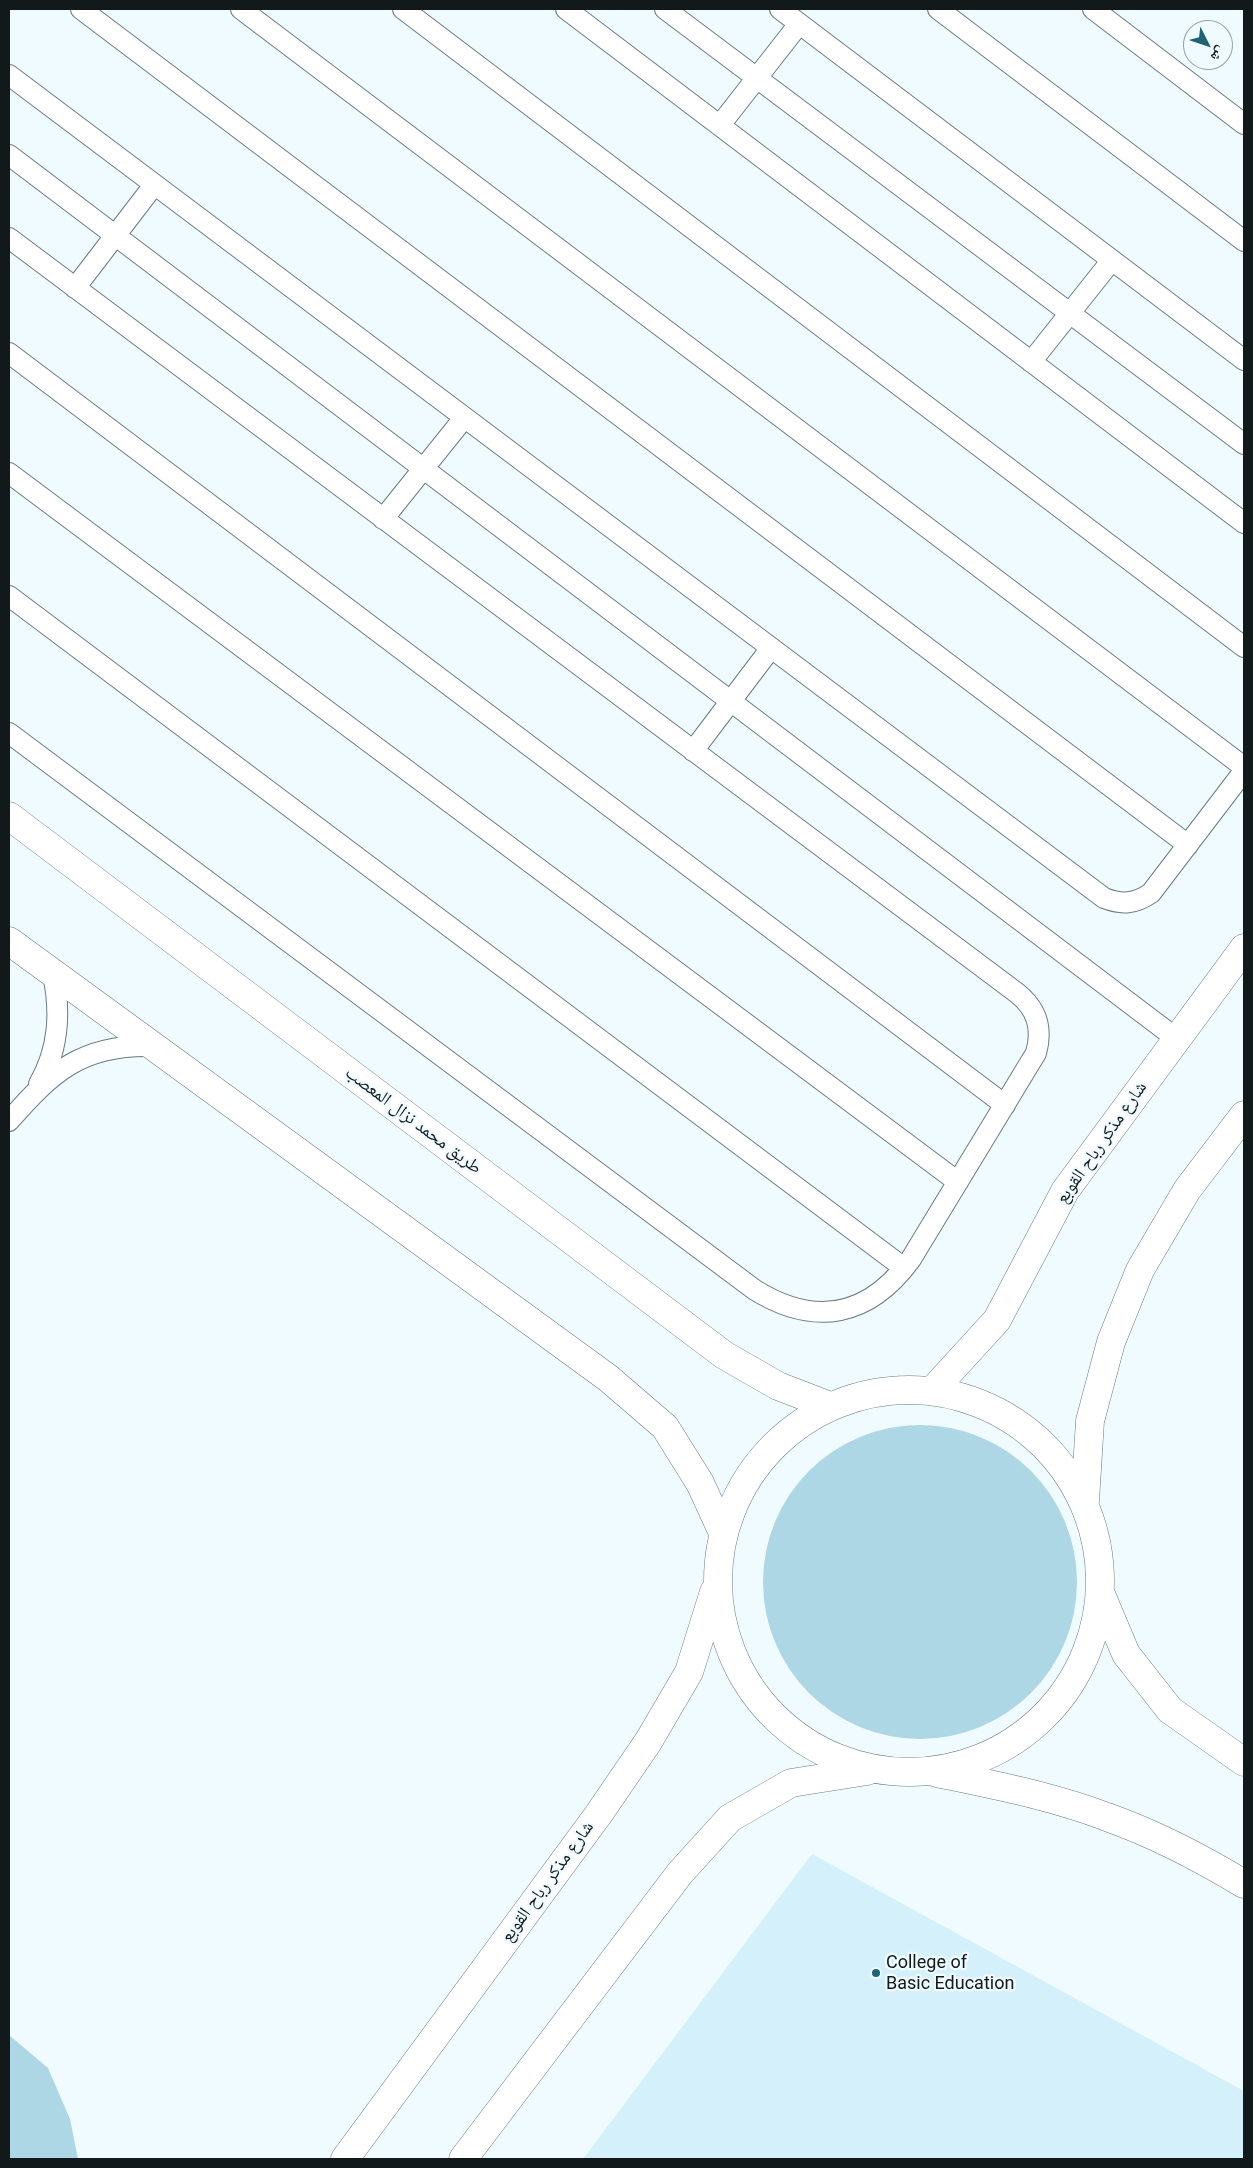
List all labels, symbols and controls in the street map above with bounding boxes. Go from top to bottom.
north arrow [1183,20,1233,70]
text: ش [1208,43,1229,65]
street label: طريق محمد نزال المعصب [340,1063,486,1179]
street label: شارع مذكر رباح القوبع [1052,1078,1152,1208]
street label: شارع مذكر رباح القوبع [497,1817,599,1947]
place label: College of Basic Education [886,1952,1014,1995]
marker: College of Basic Education [870,1967,882,1979]

